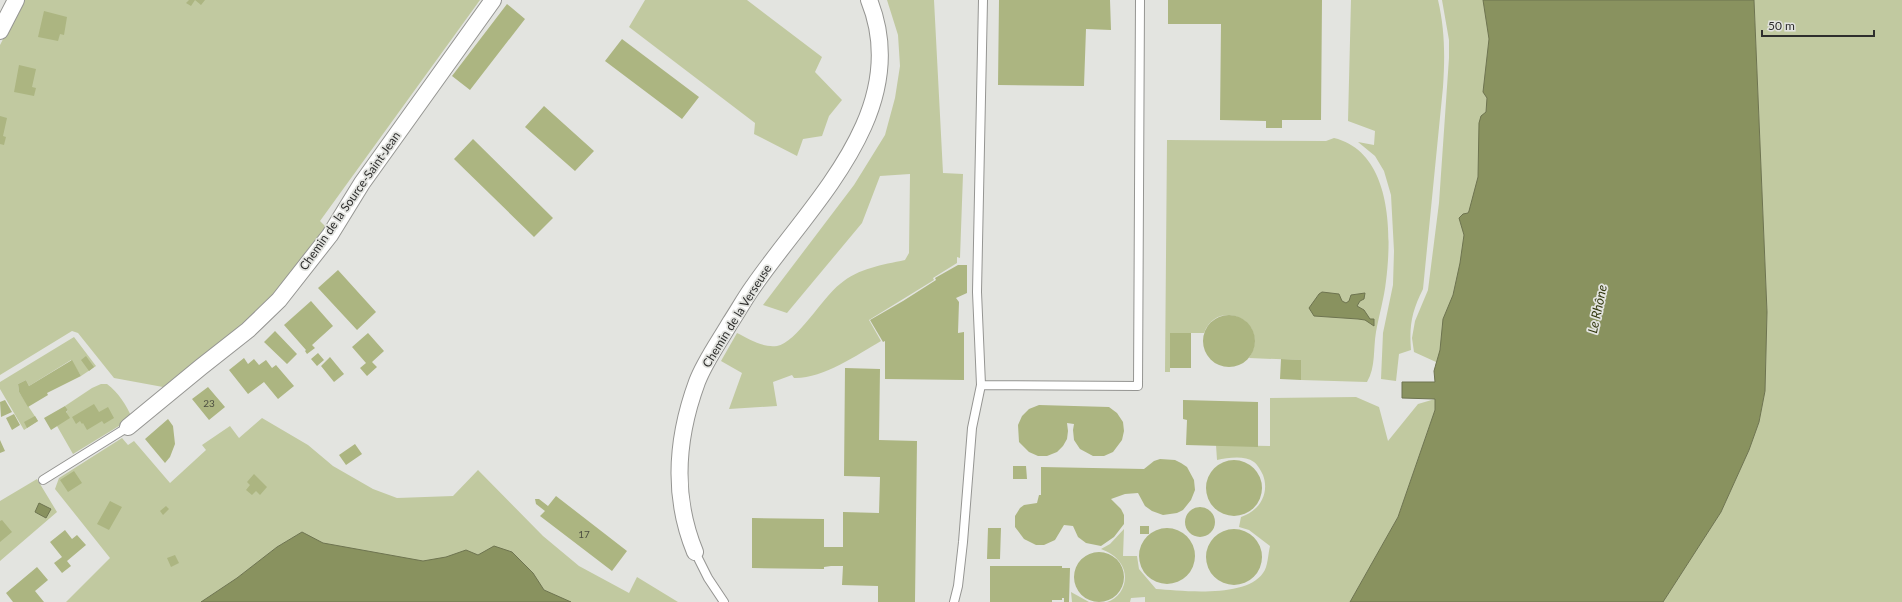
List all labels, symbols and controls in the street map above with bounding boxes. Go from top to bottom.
scale bar [1762,12,1874,38]
text: 50 m [1768,18,1795,33]
street label: Chemin de la Source-Saint-Jean [296,128,403,273]
street label: Chemin de la Verseuse [699,261,774,370]
water label: Le Rhône [1584,283,1610,335]
house number: 23 [203,397,215,409]
house number: 17 [578,528,590,540]

